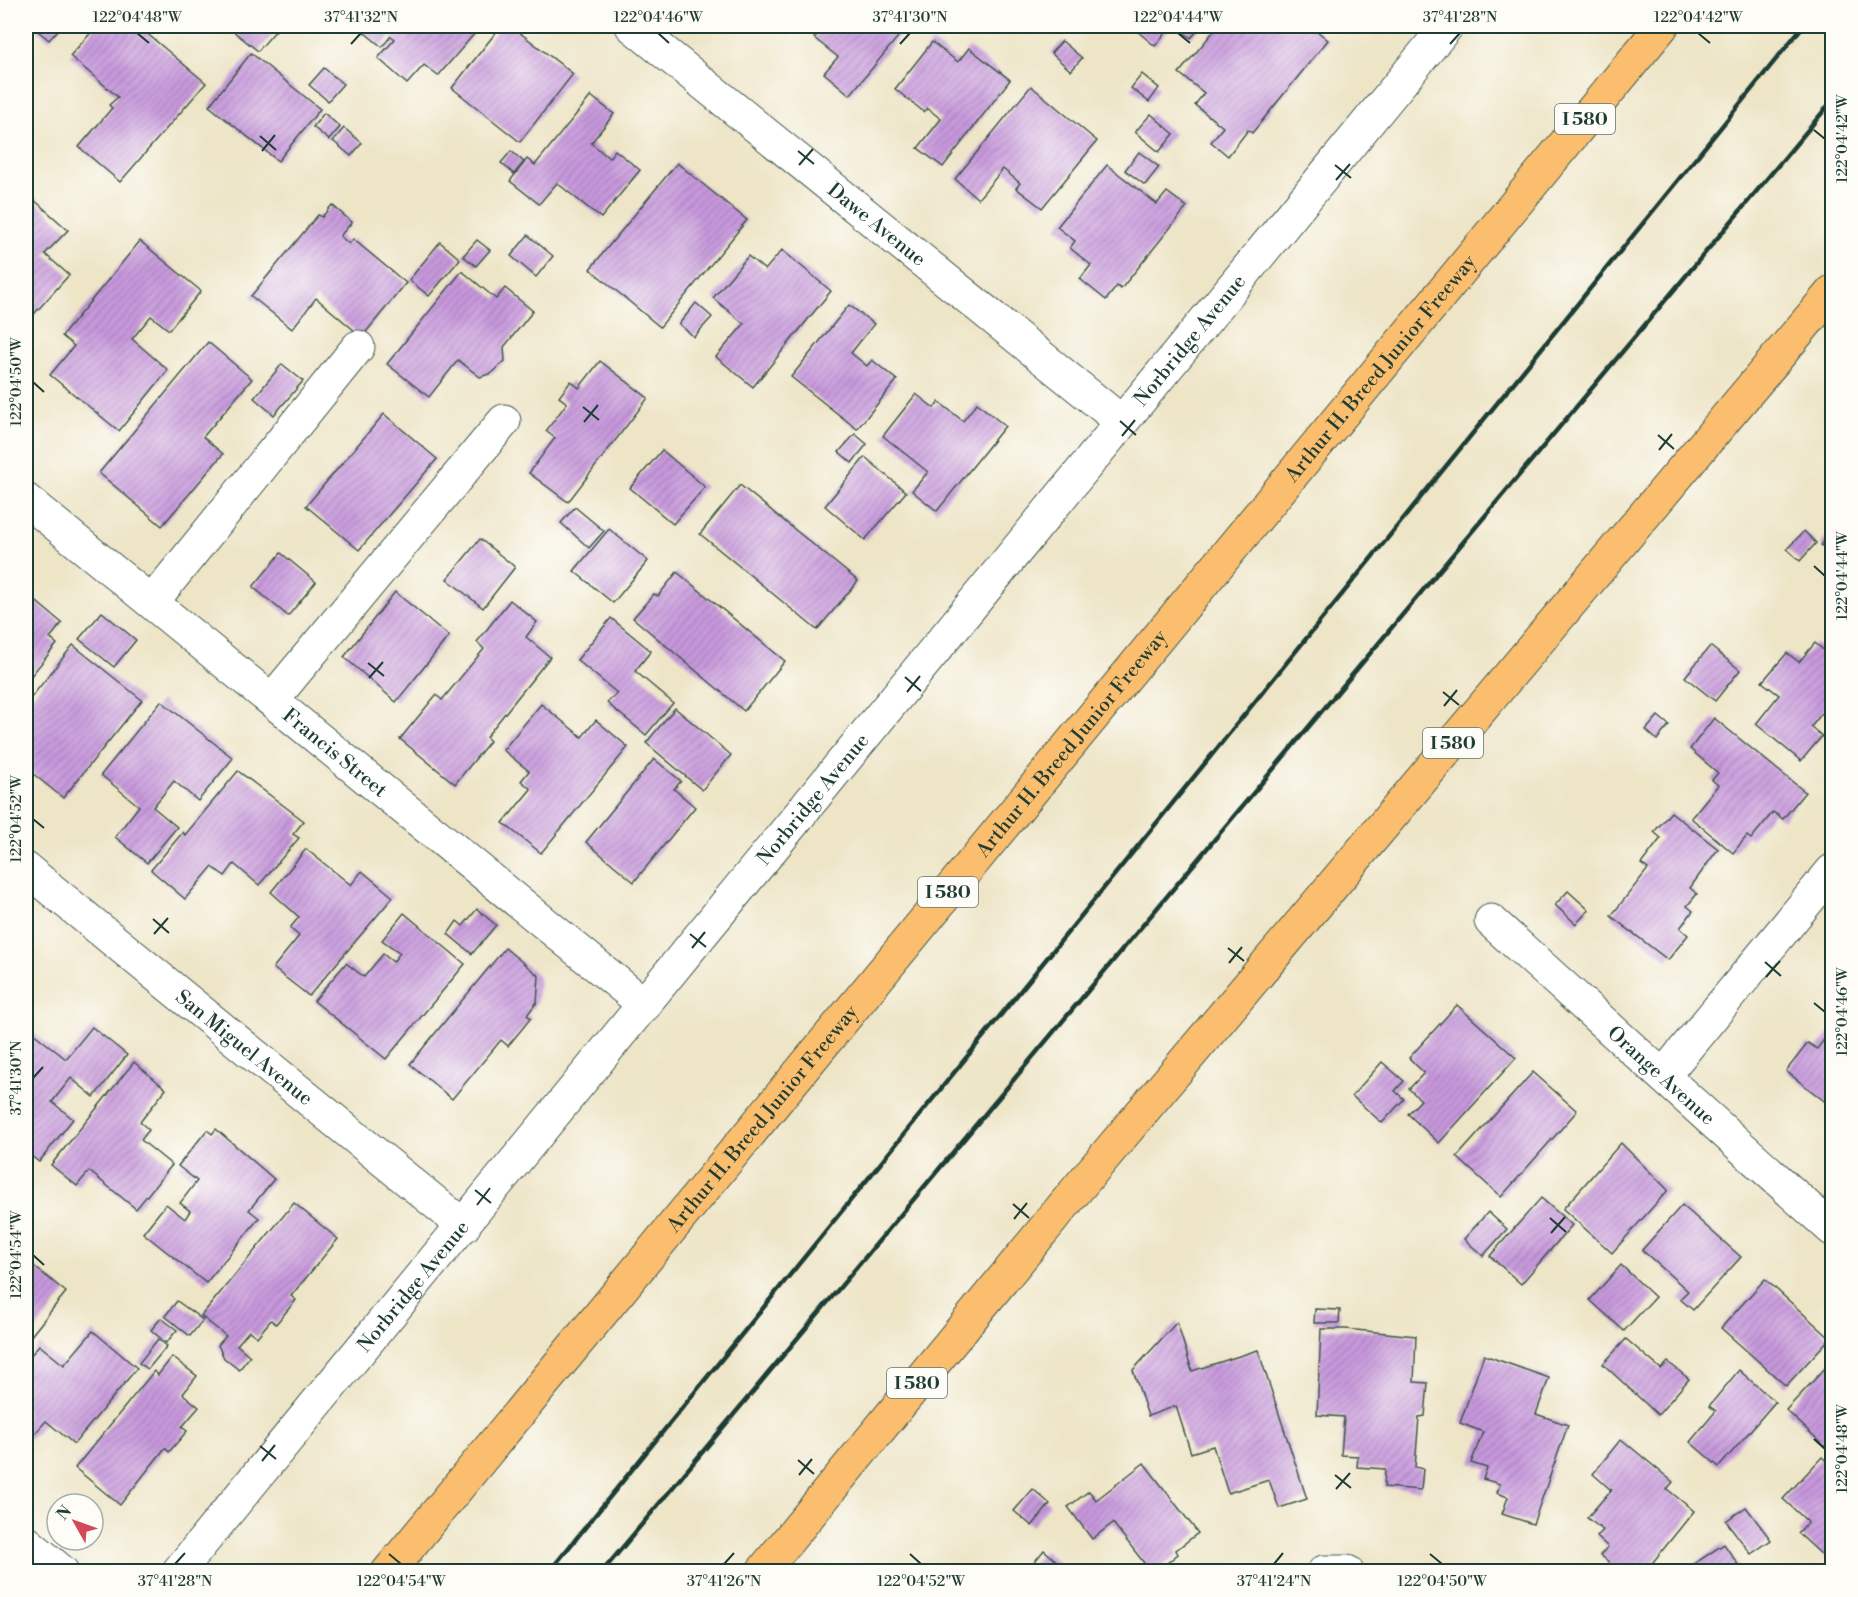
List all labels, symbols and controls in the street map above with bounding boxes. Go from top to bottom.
text: 122°04'48"W [92,8,182,27]
text: 37°41'32"N [324,8,398,27]
text: 122°04'46"W [613,8,703,27]
text: 37°41'30"N [872,8,948,27]
text: 122°04'44"W [1133,8,1223,27]
text: 37°41'28"N [1423,8,1497,27]
text: 122°04'42"W [1654,8,1743,27]
text: 122°04'42"W [1833,94,1852,183]
road number: I 580 [1555,104,1615,134]
street label: Dawe Avenue [822,178,930,272]
street label: Arthur H. Breed Junior Freeway [1280,250,1482,489]
street label: Norbridge Avenue [1129,270,1252,412]
text: 122°04'50"W [7,337,26,427]
text: 122°04'44"W [1833,531,1852,621]
street label: Arthur H. Breed Junior Freeway [971,625,1173,864]
street label: Francis Street [277,703,392,803]
road number: I 580 [1423,728,1483,758]
street label: Norbridge Avenue [752,729,875,871]
text: 122°04'52"W [7,775,26,863]
road number: I 580 [918,877,978,907]
text: 122°04'46"W [1833,967,1852,1057]
street label: San Miguel Avenue [170,985,317,1112]
street label: Arthur H. Breed Junior Freeway [662,1000,864,1239]
street label: Orange Avenue [1602,1021,1720,1131]
text: 37°41'30"N [7,1040,26,1116]
text: 122°04'54"W [7,1210,26,1299]
street label: Norbridge Avenue [353,1216,475,1358]
road number: I 580 [887,1368,947,1398]
text: 122°04'48"W [1833,1404,1852,1494]
north arrow [45,1492,105,1552]
text: N [53,1501,76,1524]
text: 37°41'28"N [138,1572,212,1591]
text: 122°04'54"W [357,1572,446,1591]
text: 37°41'26"N [687,1572,761,1591]
text: 122°04'52"W [877,1572,965,1591]
text: 37°41'24"N [1237,1572,1311,1591]
text: 122°04'50"W [1397,1572,1487,1591]

